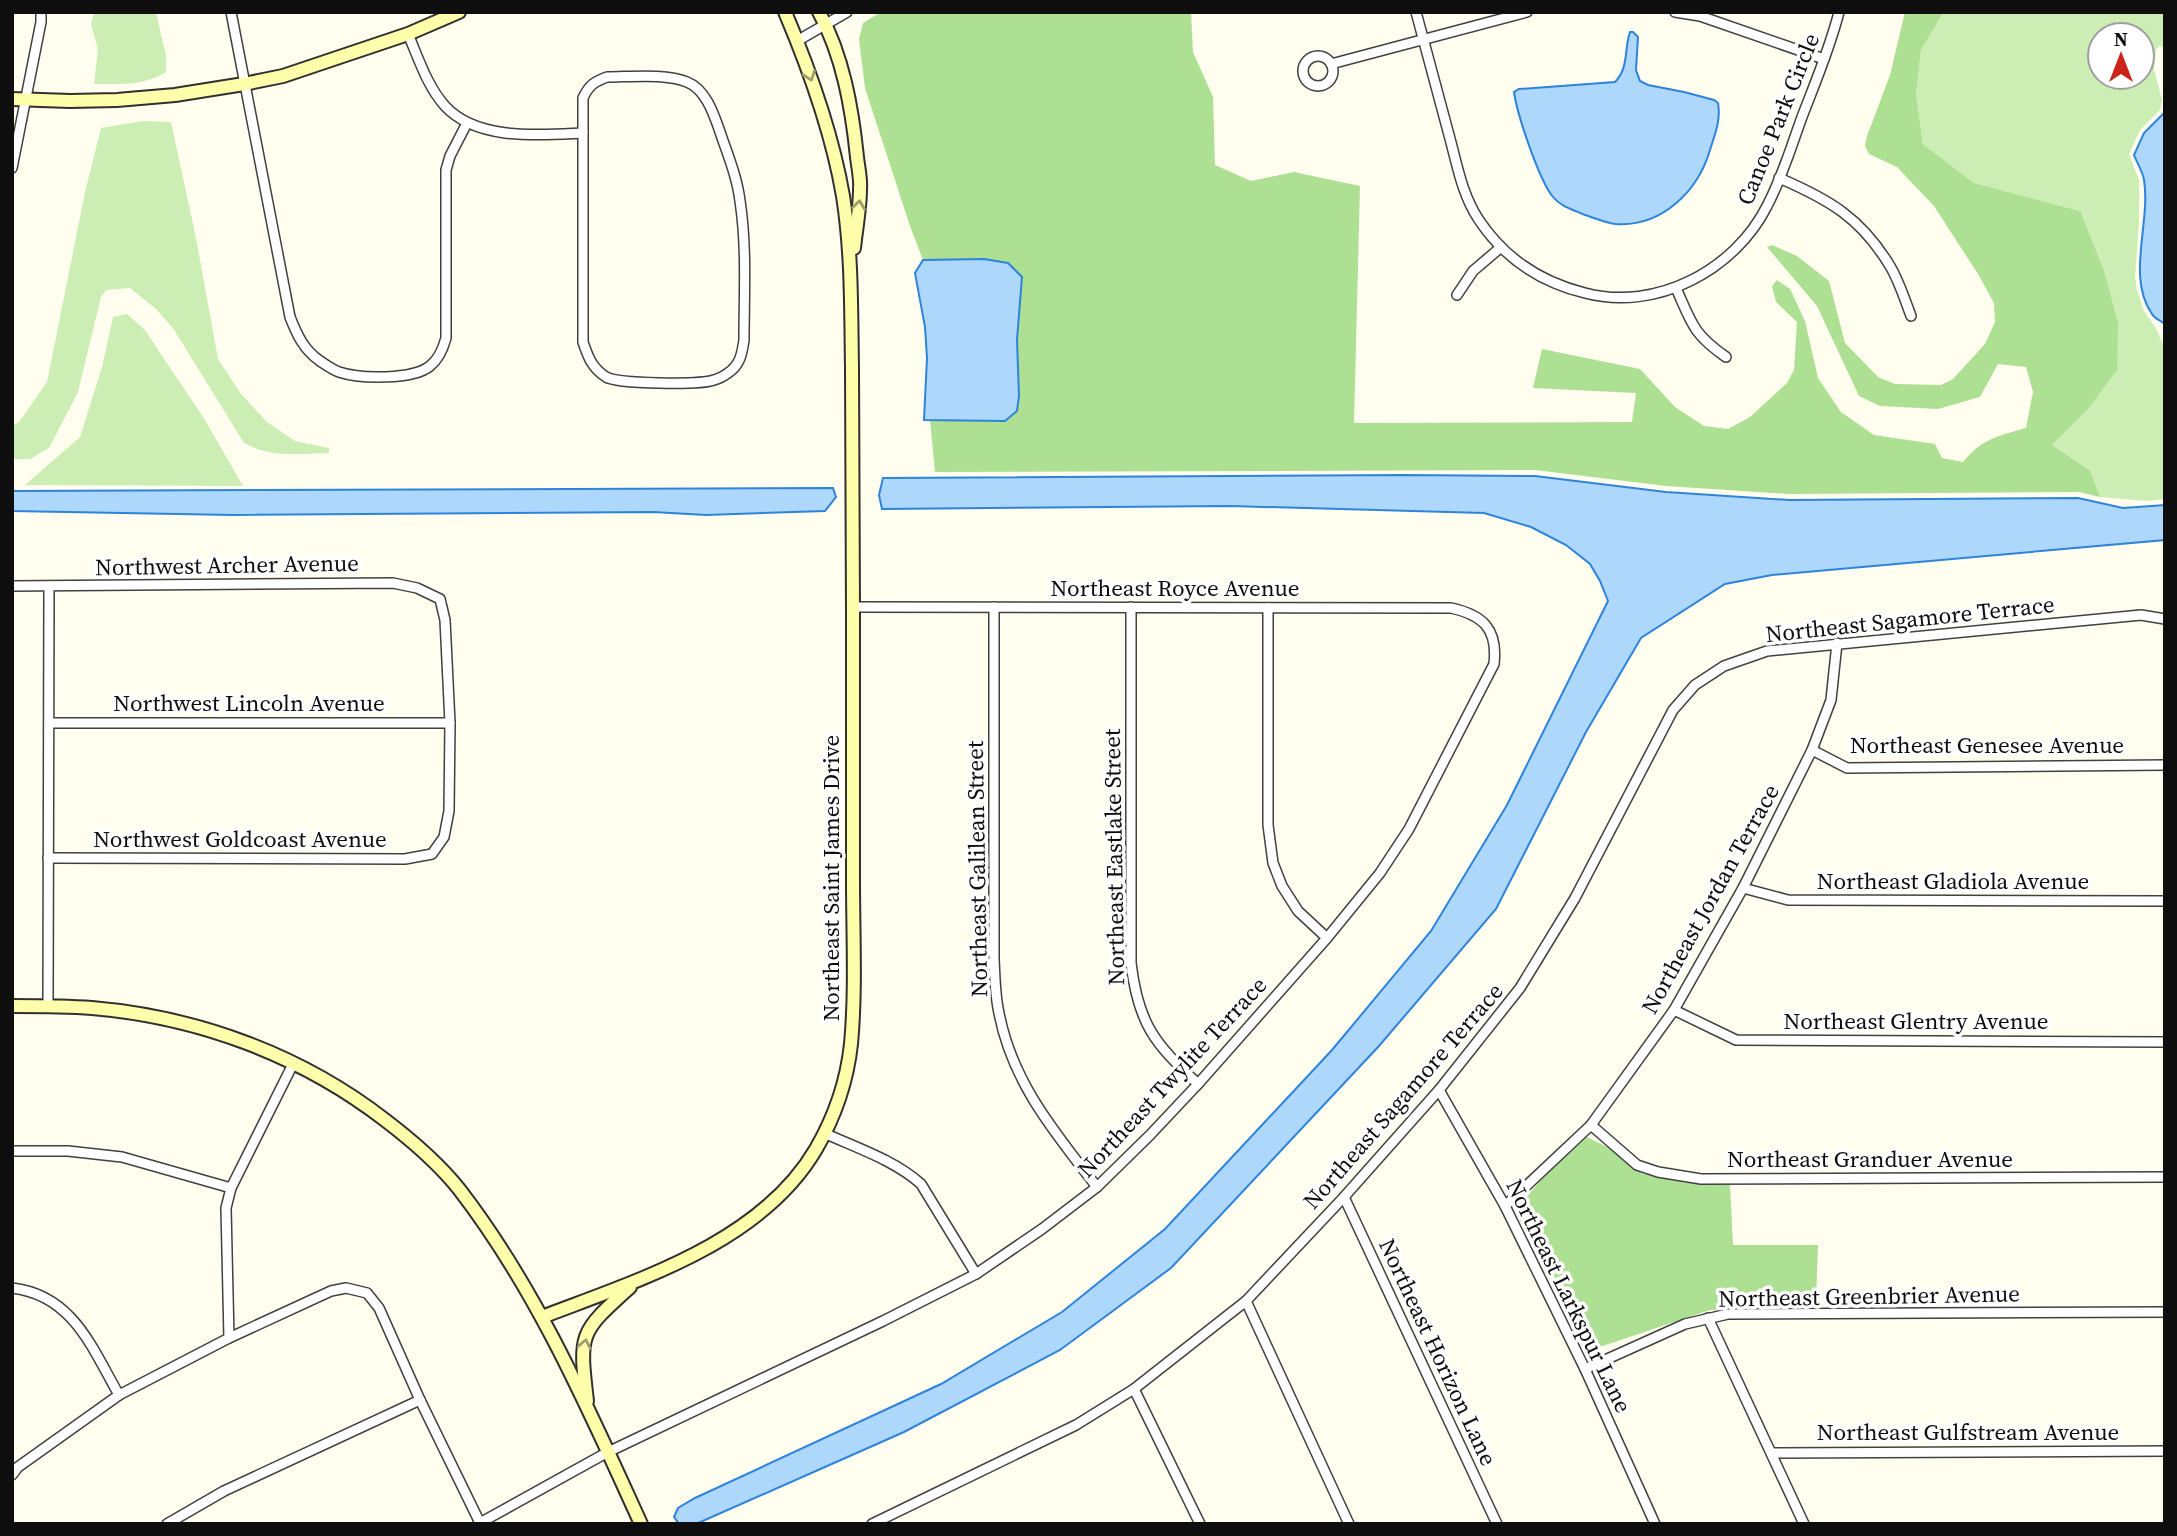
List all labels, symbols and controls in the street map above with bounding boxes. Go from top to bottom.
north arrow [2086,21,2156,91]
text: N [2114,26,2128,52]
street label: Canoe Park Circle [1729,28,1827,210]
one-way arrow [802,69,816,81]
one-way arrow [851,199,866,211]
street label: Northwest Archer Avenue [95,547,359,583]
street label: Northeast Royce Avenue [1050,572,1300,604]
street label: Northeast Sagamore Terrace [1764,588,2056,650]
street label: Northwest Lincoln Avenue [113,687,385,719]
street label: Northeast Eastlake Street [1096,728,1132,986]
street label: Northeast Genesee Avenue [1850,729,2124,761]
street label: Northeast Saint James Drive [815,735,847,1021]
street label: Northeast Galilean Street [959,740,995,998]
street label: Northeast Jordan Terrace [1633,778,1787,1020]
street label: Northwest Goldcoast Avenue [93,823,387,855]
street label: Northeast Gladiola Avenue [1817,865,2089,897]
street label: Northeast Twylite Terrace [1070,970,1274,1184]
street label: Northeast Sagamore Terrace [1296,976,1510,1216]
street label: Northeast Glentry Avenue [1784,1005,2048,1037]
street label: Northeast Granduer Avenue [1727,1143,2013,1175]
street label: Northeast Larkspur Lane [1498,1174,1640,1418]
street label: Northeast Horizon Lane [1371,1233,1505,1471]
street label: Northeast Greenbrier Avenue [1718,1277,2020,1315]
one-way arrow [576,1338,591,1350]
street label: Northeast Gulfstream Avenue [1817,1416,2119,1448]

